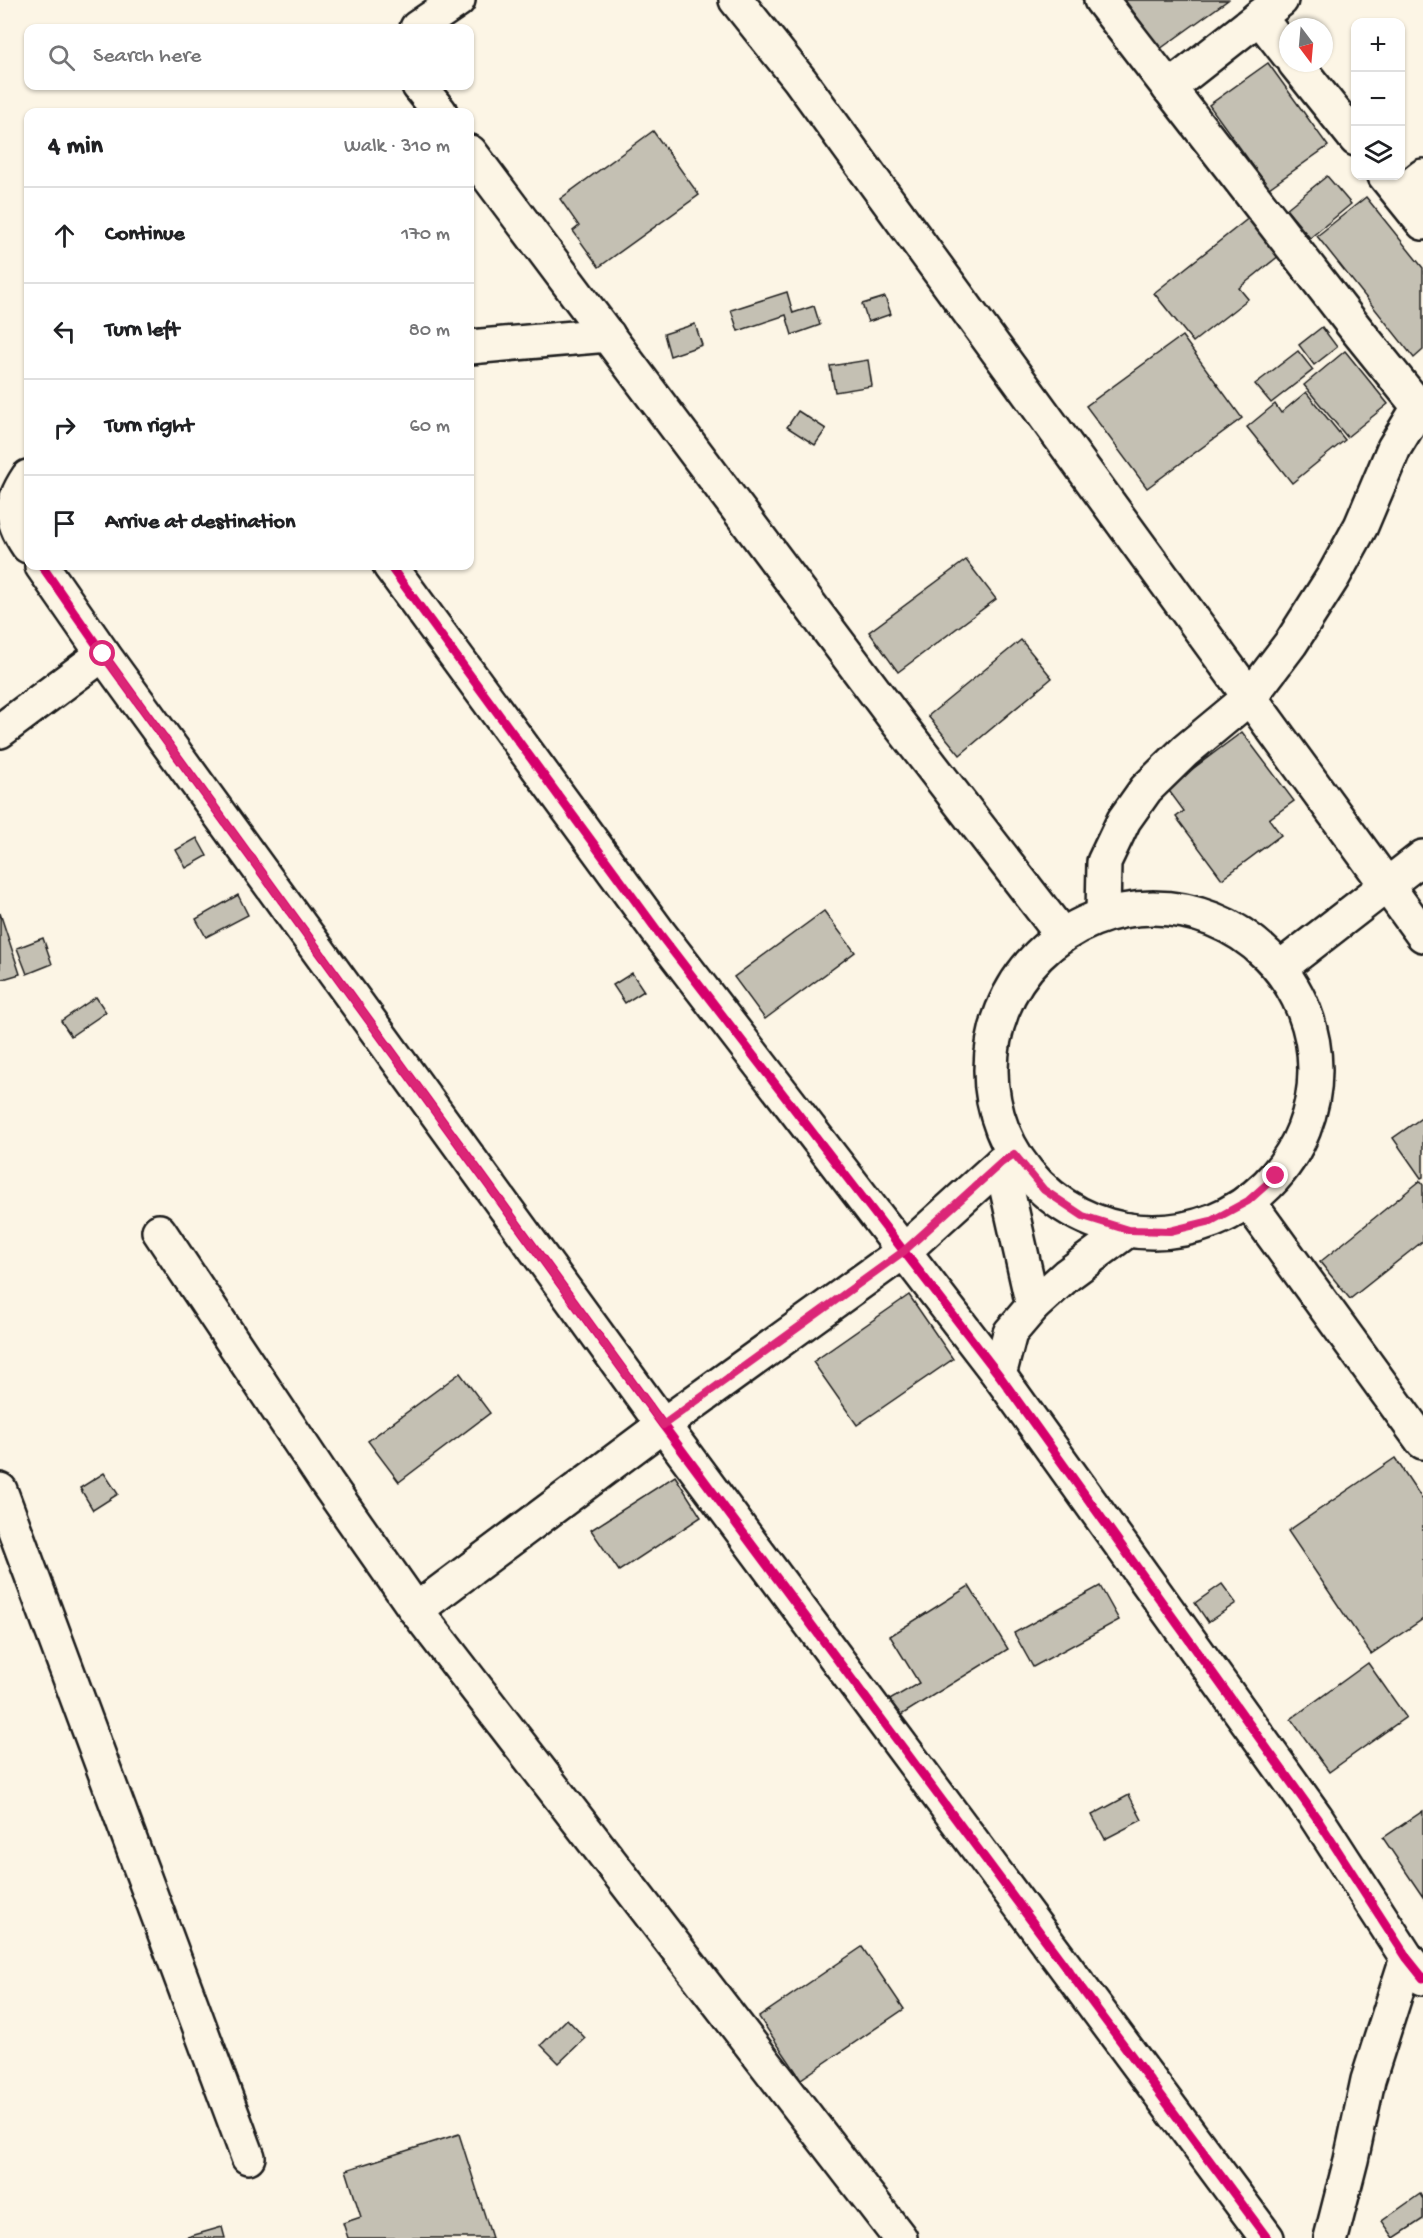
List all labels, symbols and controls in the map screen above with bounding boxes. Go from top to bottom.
north arrow [1279,18,1333,72]
map controls [1351,18,1405,180]
button: + [1351,18,1405,72]
search box [24,24,474,90]
icon: search [45,41,78,74]
text: Search here [93,44,201,70]
button: − [1351,72,1405,126]
button: layers [1351,126,1405,180]
text: 4 min [48,132,103,163]
text: Walk · 310 m [344,136,450,159]
icon: ahead [48,219,81,252]
text: Continue [105,222,185,248]
text: 170 m [401,224,450,247]
icon: left [48,315,81,348]
text: Turn left [105,318,179,344]
text: 80 m [409,320,450,343]
icon: right [48,411,81,444]
text: Turn right [105,414,193,440]
text: 60 m [410,416,450,439]
icon: arrive [48,507,81,540]
text: Arrive at destination [105,510,295,536]
route start [89,640,115,666]
route end [1262,1162,1288,1188]

